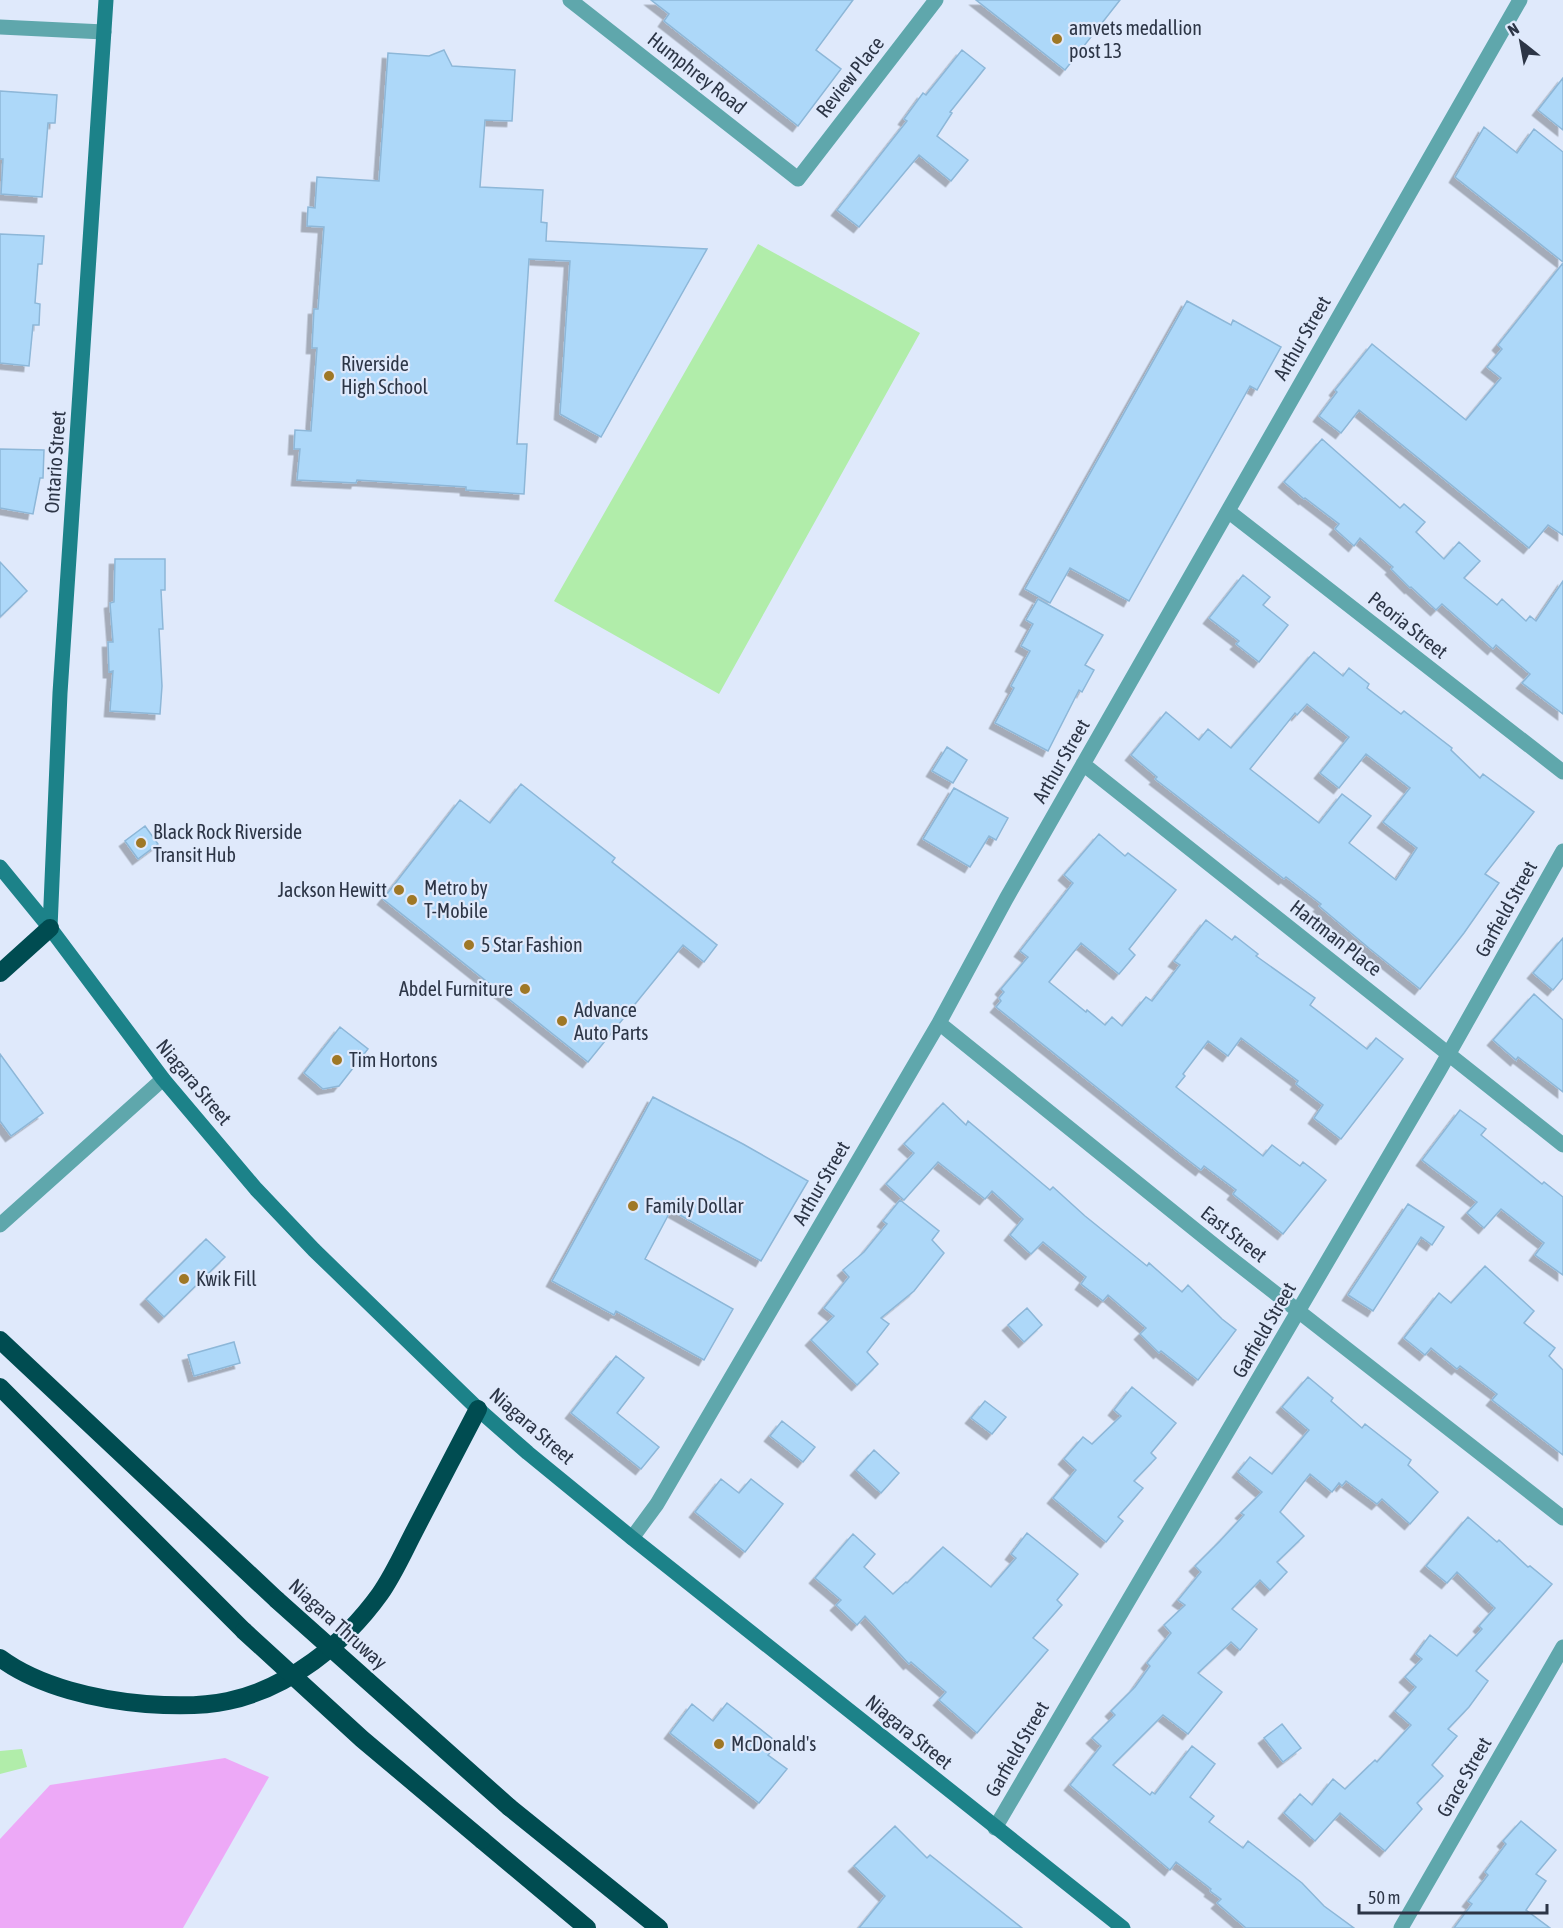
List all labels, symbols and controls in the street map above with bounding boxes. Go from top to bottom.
north arrow [1491,12,1551,72]
place label: amvets medallion post 13 [1069,16,1202,62]
text: N [1505,19,1522,39]
street label: Humphrey Road [643,27,751,118]
street label: Review Place [811,32,888,122]
marker: amvets medallion post 13 [1050,32,1064,46]
street label: Arthur Street [1268,291,1335,384]
place label: Riverside High School [341,352,429,398]
marker: Riverside High School [322,369,336,383]
street label: Ontario Street [39,410,70,514]
street label: Peoria Street [1364,586,1453,663]
street label: Arthur Street [1027,714,1094,807]
place label: Black Rock Riverside Transit Hub [153,820,302,866]
marker: Black Rock Riverside Transit Hub [134,836,148,850]
street label: Garfield Street [1470,857,1541,961]
place label: Metro by T-Mobile [424,876,488,922]
place label: Jackson Hewitt [278,878,387,901]
marker: Jackson Hewitt [392,883,406,897]
marker: Metro by T-Mobile [405,893,419,907]
street label: Hartman Place [1286,895,1386,980]
place label: 5 Star Fashion [481,933,583,956]
marker: 5 Star Fashion [462,938,476,952]
place label: Abdel Furniture [399,977,513,1000]
marker: Abdel Furniture [518,982,532,996]
place label: Advance Auto Parts [574,998,648,1044]
marker: Advance Auto Parts [555,1014,569,1028]
street label: Niagara Street [152,1034,237,1129]
place label: Tim Hortons [349,1048,438,1071]
marker: Tim Hortons [330,1053,344,1067]
street label: Arthur Street [787,1136,854,1229]
place label: Family Dollar [645,1194,745,1217]
marker: Family Dollar [626,1199,640,1213]
street label: East Street [1197,1201,1272,1267]
place label: Kwik Fill [196,1267,257,1290]
marker: Kwik Fill [177,1272,191,1286]
street label: Garfield Street [1227,1278,1300,1381]
street label: Niagara Street [485,1383,580,1469]
street label: Niagara Thruway [285,1574,392,1674]
street label: Niagara Street [861,1690,957,1774]
street label: Garfield Street [980,1697,1053,1800]
place label: McDonald's [731,1732,816,1755]
street label: Grace Street [1431,1732,1496,1821]
marker: McDonald's [712,1737,726,1751]
scale bar [1359,1877,1546,1915]
text: 50 m [1368,1887,1400,1908]

